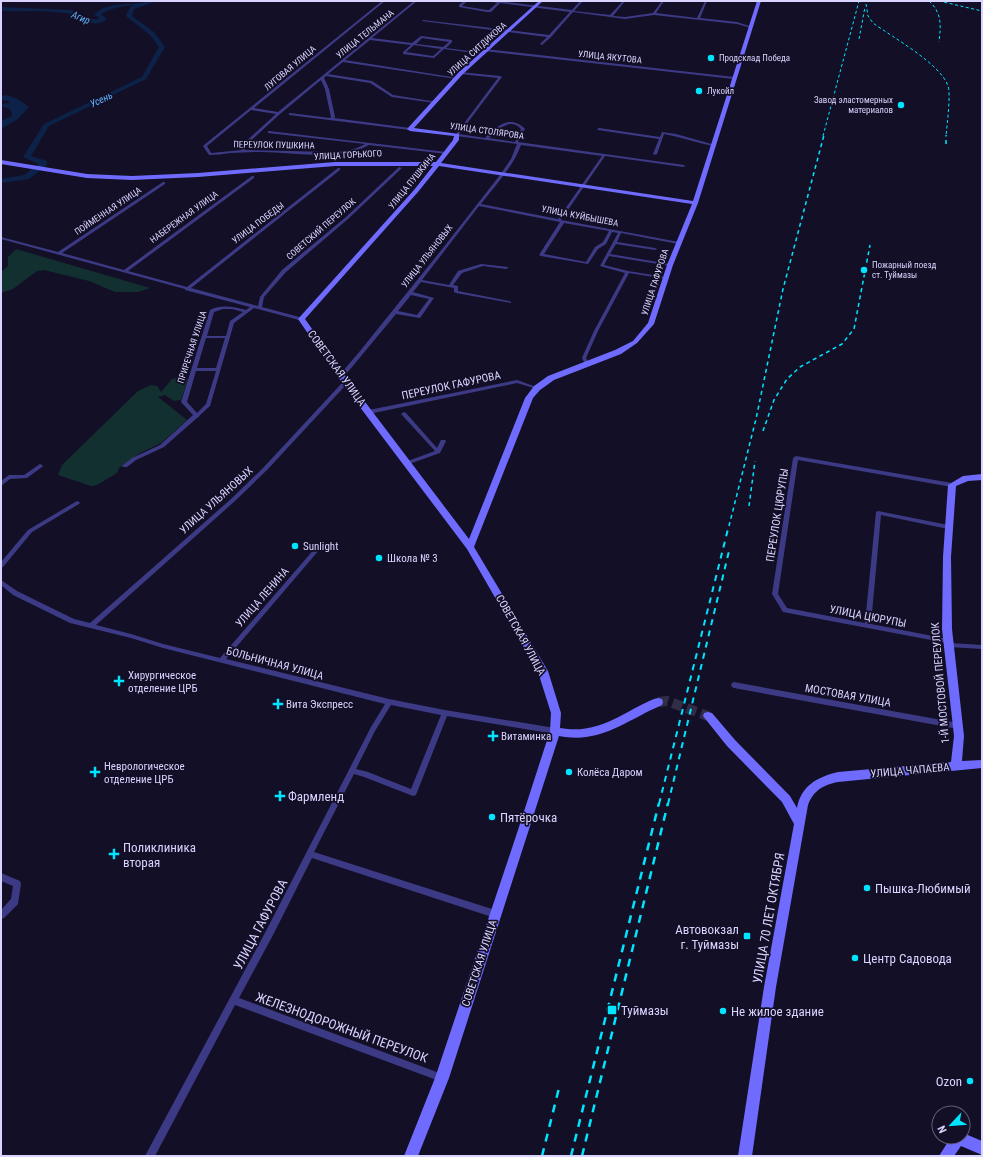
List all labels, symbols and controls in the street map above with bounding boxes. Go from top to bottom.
street label: УЛИЦА ТЕЛЬМАНА [334,8,396,60]
water label: Агир [69,9,92,26]
street label: УЛИЦА СИТДИКОВА [446,20,508,78]
street label: ЛУГОВАЯ УЛИЦА [262,44,318,92]
street label: УЛИЦА ЯКУТОВА [578,49,642,65]
marker: Продсклад Победа [706,53,716,63]
place label: Продсклад Победа [719,53,790,63]
marker: Лукойл [694,86,704,96]
place label: Лукойл [707,86,734,96]
water label: Усень [88,89,115,109]
place label: Завод эластомерных материалов [814,95,893,115]
marker: Завод эластомерных материалов [896,100,906,110]
street label: УЛИЦА СТОЛЯРОВА [449,121,525,141]
street label: ПЕРЕУЛОК ПУШКИНА [233,139,315,151]
street label: УЛИЦА ГОРЬКОГО [314,148,382,162]
street label: УЛИЦА ПУШКИНА [387,151,437,211]
street label: ПОЙМЕННАЯ УЛИЦА [72,184,143,237]
street label: НАБЕРЕЖНАЯ УЛИЦА [148,189,220,245]
street label: СОВЕТСКИЙ ПЕРЕУЛОК [284,196,358,262]
street label: УЛИЦА ПОБЕДЫ [230,200,286,246]
street label: УЛИЦА КУЙБЫШЕВА [541,203,619,228]
street label: УЛИЦА УЛЬЯНОВЫХ [399,223,455,289]
street label: УЛИЦА ГАФУРОВА [640,248,670,316]
place label: Пожарный поезд ст. Туймазы [872,260,936,280]
marker: Пожарный поезд ст. Туймазы [859,265,869,275]
street label: ПРИРЕЧНАЯ УЛИЦА [176,309,208,385]
street label: СОВЕТСКАЯ УЛИЦА [305,328,369,409]
street label: ПЕРЕУЛОК ГАФУРОВА [400,369,502,402]
street label: УЛИЦА УЛЬЯНОВЫХ [177,464,256,537]
street label: ПЕРЕУЛОК ЦЮРУПЫ [764,467,791,563]
place label: Sunlight [303,540,338,553]
marker: Sunlight [290,541,300,551]
place label: Школа № 3 [387,552,438,565]
marker: Школа № 3 [374,553,384,563]
street label: УЛИЦА ЛЕНИНА [233,564,292,630]
street label: СОВЕТСКАЯ УЛИЦА [493,593,548,678]
street label: УЛИЦА ЦЮРУПЫ [828,603,907,630]
street label: 1-Й МОСТОВОЙ ПЕРЕУЛОК [929,621,952,744]
street label: БОЛЬНИЧНАЯ УЛИЦА [225,644,326,683]
place label: Хирургическое отделение ЦРБ [128,669,198,695]
marker: Хирургическое отделение ЦРБ [113,675,125,687]
street label: МОСТОВАЯ УЛИЦА [804,682,893,710]
place label: Вита Экспресс [286,698,353,711]
marker: Вита Экспресс [273,699,283,709]
place label: Витаминка [501,730,551,743]
marker: Витаминка [488,731,498,741]
place label: Неврологическое отделение ЦРБ [104,760,185,786]
street label: УЛИЦА ЧАПАЕВА [870,761,951,780]
marker: Неврологическое отделение ЦРБ [89,766,101,778]
place label: Колёса Даром [577,766,643,779]
marker: Колёса Даром [564,767,574,777]
place label: Фармленд [288,789,344,804]
marker: Фармленд [275,791,285,801]
place label: Пятёрочка [500,810,557,825]
marker: Пятёрочка [487,812,497,822]
place label: Поликлиника вторая [123,840,196,870]
marker: Поликлиника вторая [108,848,120,860]
street label: УЛИЦА 70 ЛЕТ ОКТЯБРЯ [750,852,787,985]
street label: УЛИЦА ГАФУРОВА [230,876,291,972]
place label: Пышка-Любимый [875,881,971,896]
marker: Пышка-Любимый [862,883,872,893]
street label: СОВЕТСКАЯ УЛИЦА [459,918,500,1008]
place label: Автовокзал г. Туймазы [675,922,739,952]
marker: Автовокзал г. Туймазы [742,931,752,941]
place label: Центр Садовода [863,951,952,966]
marker: Центр Садовода [850,953,860,963]
street label: ЖЕЛЕЗНОДОРОЖНЫЙ ПЕРЕУЛОК [254,989,431,1066]
place label: Туймазы [621,1003,669,1018]
marker: Туймазы [606,1004,618,1016]
place label: Не жилое здание [731,1004,824,1019]
marker: Не жилое здание [718,1006,728,1016]
place label: Ozon [936,1074,962,1089]
marker: Ozon [965,1076,975,1086]
north arrow [931,1105,971,1145]
text: N [935,1123,950,1135]

